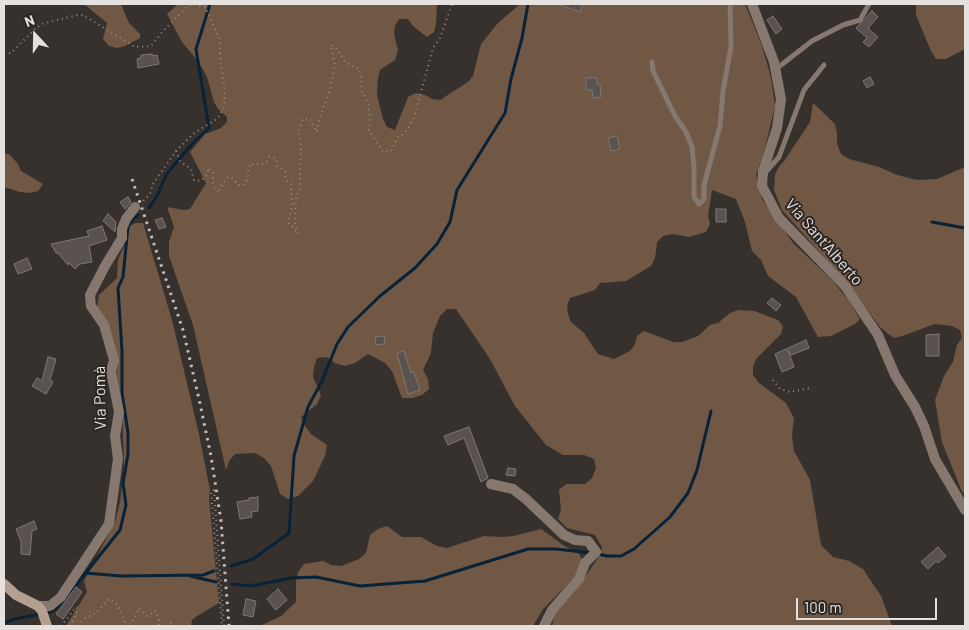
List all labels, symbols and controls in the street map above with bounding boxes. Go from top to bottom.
north arrow [10,10,60,60]
text: N [22,11,37,30]
street label: Via Sant'Alberto [781,195,867,289]
street label: Via Pomà [90,366,110,430]
scale bar [799,588,940,620]
text: 100 m [804,598,842,616]

